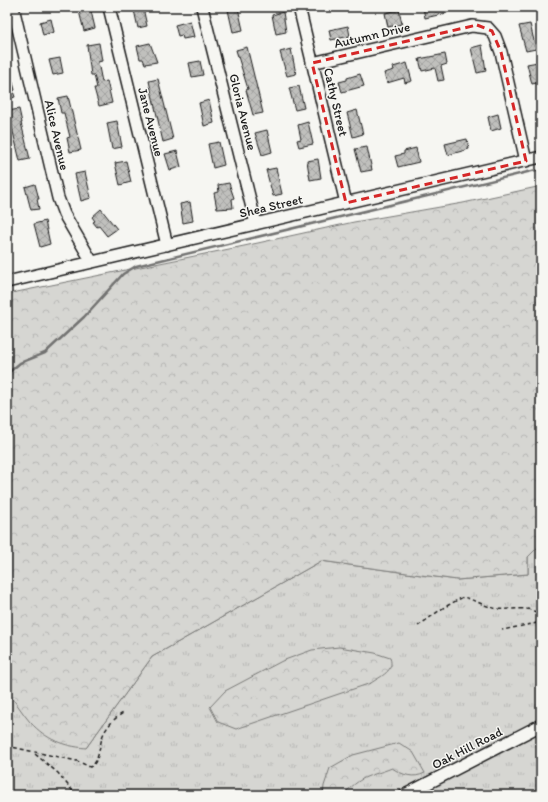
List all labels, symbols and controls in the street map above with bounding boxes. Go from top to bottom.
street label: Autumn Drive [333,19,411,51]
street label: Cathy Street [321,66,351,138]
street label: Gloria Avenue [226,72,260,152]
street label: Jane Avenue [135,86,167,158]
street label: Alice Avenue [42,98,72,172]
street label: Shea Street [238,191,304,221]
street label: Oak Hill Road [429,724,505,772]

